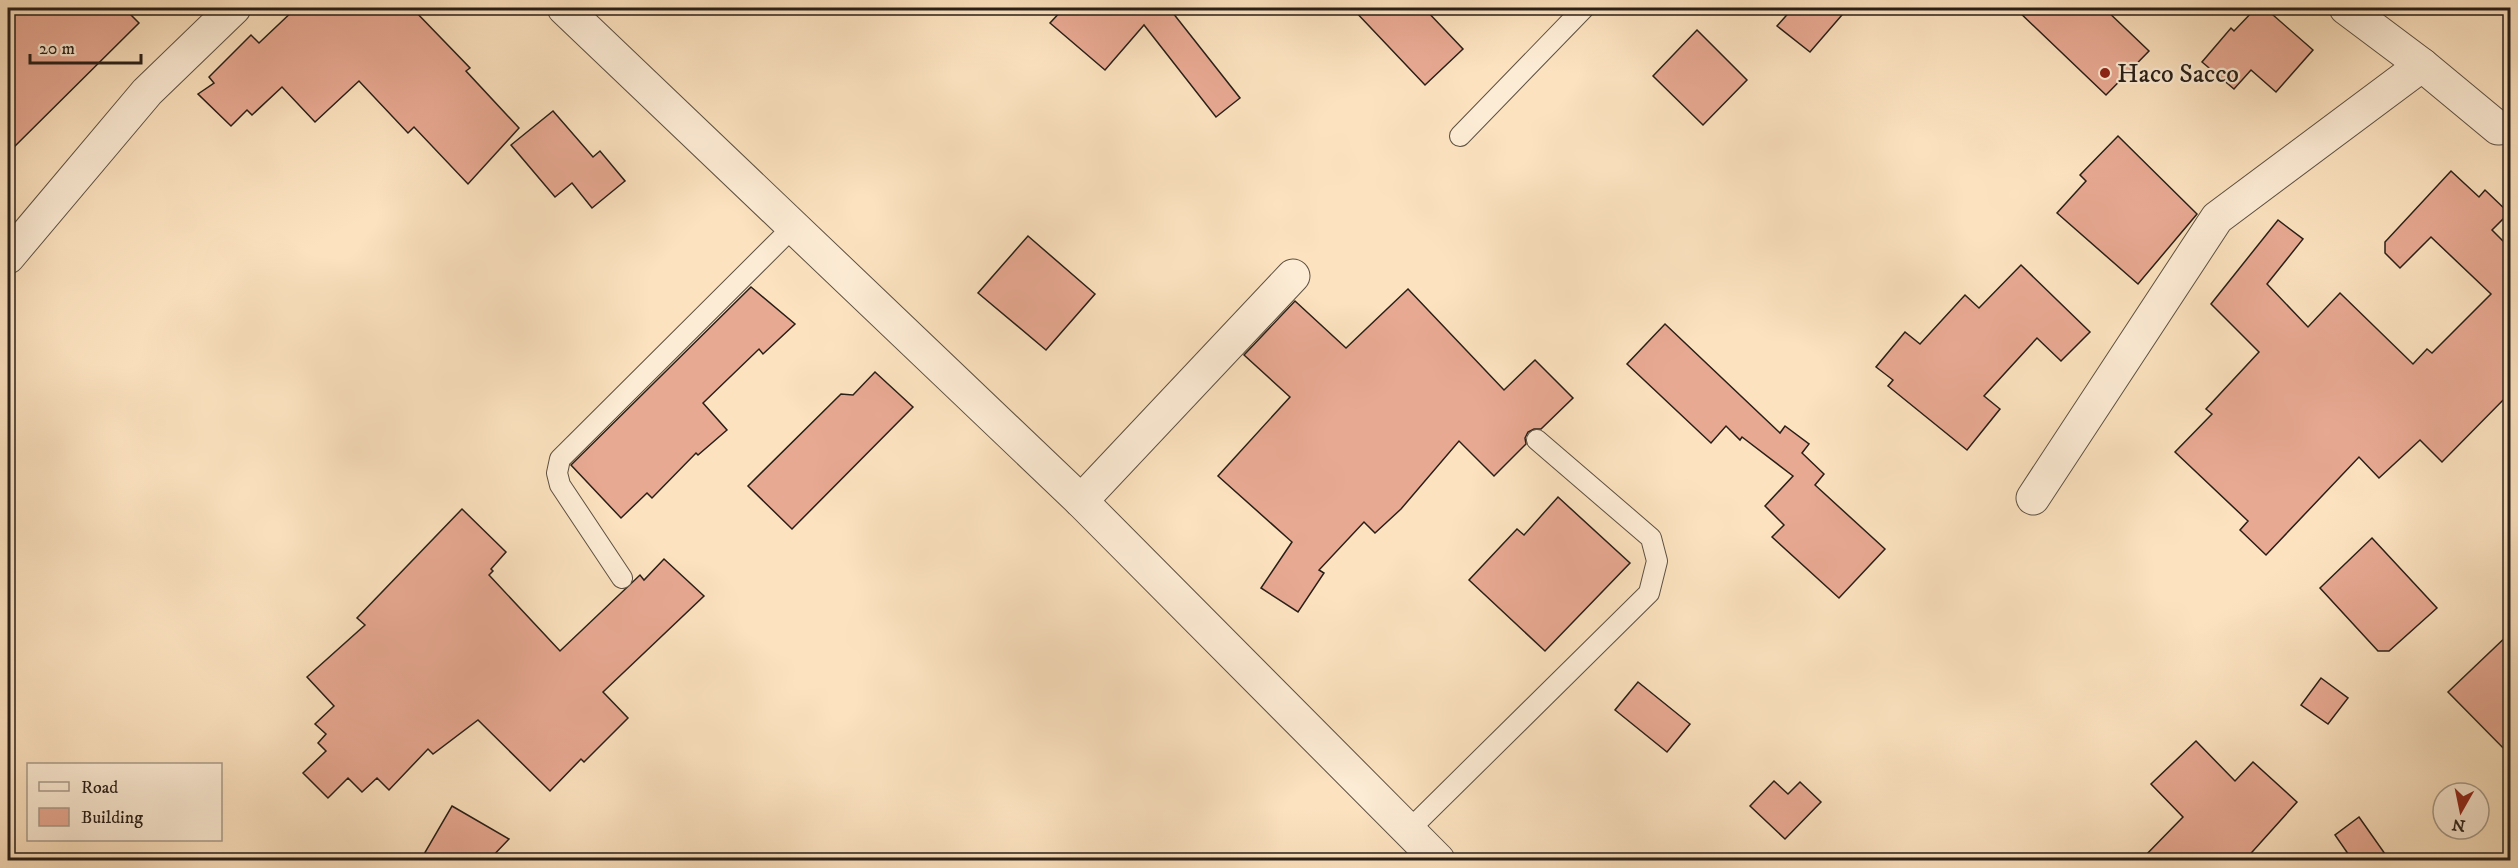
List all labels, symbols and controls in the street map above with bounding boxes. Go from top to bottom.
scale bar [30,27,141,65]
text: 20 m [39,38,75,60]
place label: Haco Sacco [2117,58,2239,91]
marker: Haco Sacco [2098,66,2112,80]
legend [27,763,222,841]
text: Road [81,777,118,799]
north arrow [2431,781,2491,841]
text: Building [81,807,143,829]
text: N [2451,814,2467,836]

